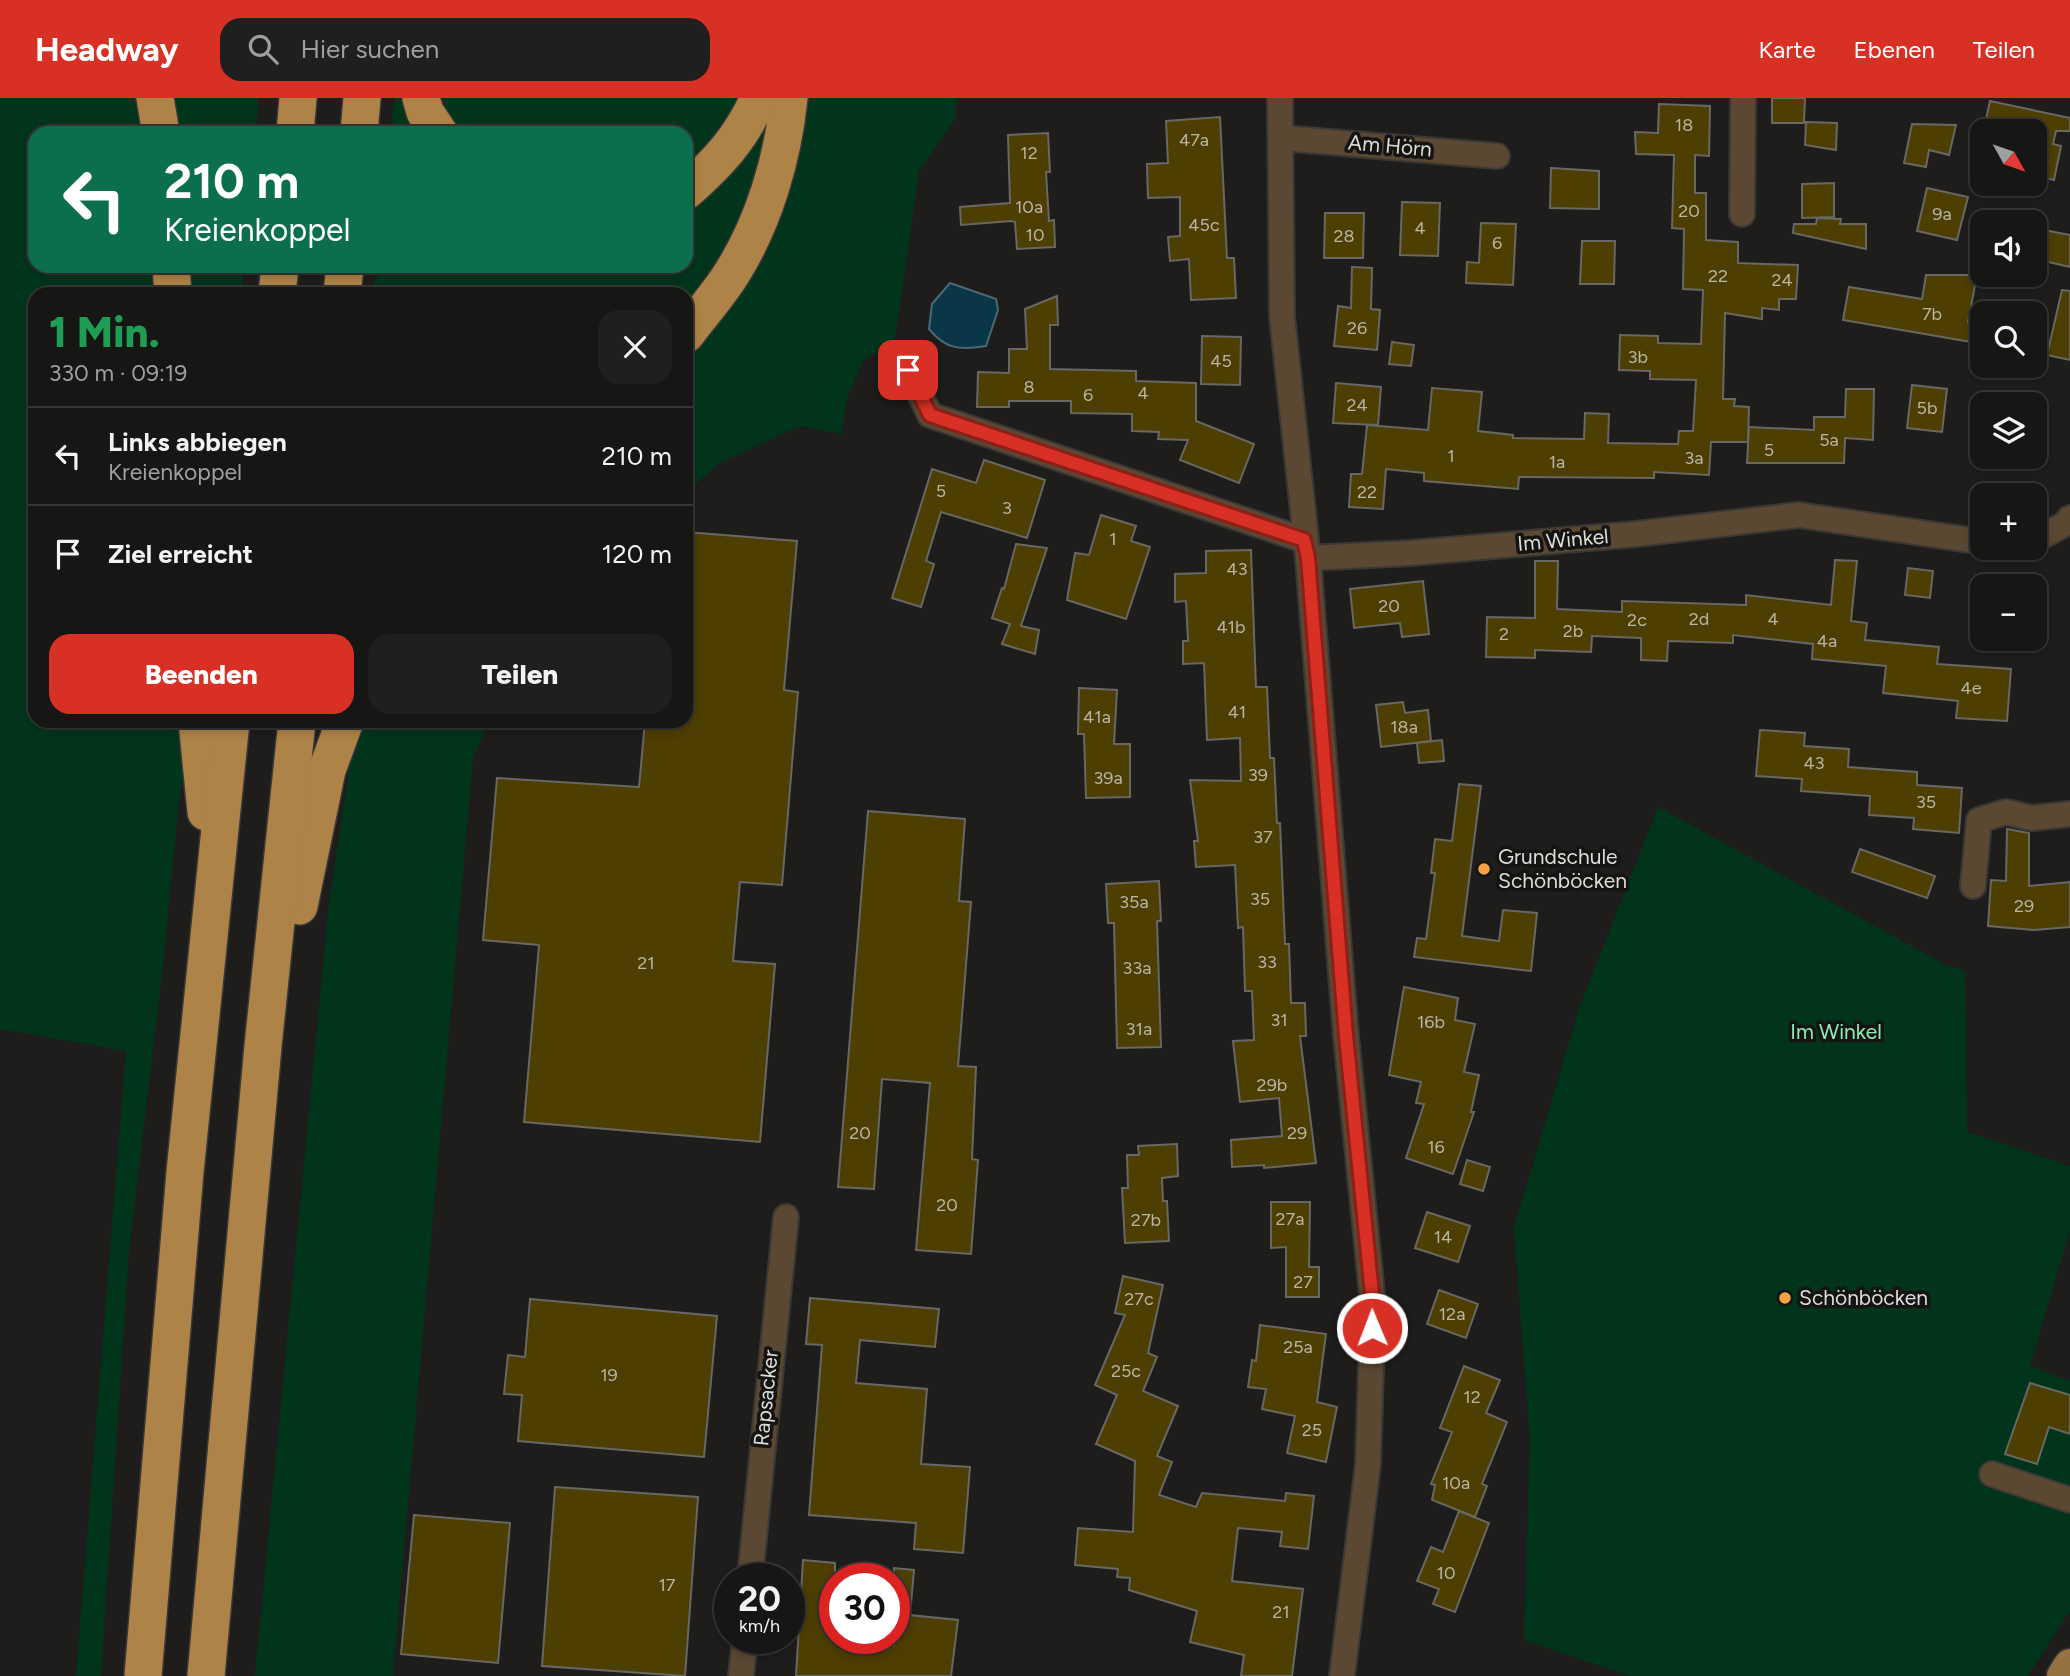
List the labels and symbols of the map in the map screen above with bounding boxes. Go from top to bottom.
house number: 18 [1675,114,1693,136]
north arrow [1970,119,2048,196]
house number: 47a [1179,129,1209,151]
street label: Am Hörn [1347,129,1433,162]
house number: 12 [1020,142,1038,164]
house number: 10a [1015,196,1043,218]
house number: 20 [1678,200,1700,222]
house number: 9a [1932,203,1952,225]
house number: 45c [1188,214,1220,236]
house number: 4 [1414,217,1426,239]
house number: 10 [1026,224,1044,246]
house number: 28 [1333,225,1355,247]
house number: 6 [1492,232,1502,254]
house number: 22 [1708,265,1728,287]
house number: 24 [1771,269,1793,291]
house number: 7b [1922,303,1942,325]
house number: 26 [1347,317,1367,339]
pin [878,340,938,400]
house number: 3b [1628,346,1648,368]
house number: 45 [1210,350,1232,372]
house number: 8 [1023,376,1035,398]
house number: 4 [1137,382,1149,404]
house number: 6 [1083,384,1093,406]
house number: 24 [1346,394,1368,416]
house number: 5b [1917,397,1937,419]
house number: 5a [1819,429,1839,451]
house number: 5 [1764,439,1774,461]
house number: 1 [1447,445,1455,467]
house number: 3a [1685,447,1703,469]
house number: 1a [1549,451,1565,473]
house number: 5 [936,480,946,502]
house number: 22 [1357,481,1377,503]
house number: 3 [1002,497,1012,519]
street label: Im Winkel [1516,523,1610,556]
house number: 1 [1109,528,1117,550]
house number: 43 [1227,558,1247,580]
house number: 20 [1378,595,1400,617]
house number: 2d [1689,608,1709,630]
house number: 4 [1767,608,1779,630]
house number: 2c [1627,609,1647,631]
house number: 41b [1216,616,1246,638]
house number: 2b [1563,620,1583,642]
house number: 2 [1499,623,1509,645]
house number: 4a [1817,630,1837,652]
house number: 4e [1960,677,1982,699]
house number: 41 [1228,701,1246,723]
house number: 41a [1083,706,1111,728]
house number: 18a [1390,716,1418,738]
house number: 43 [1804,752,1824,774]
house number: 39 [1248,764,1268,786]
house number: 39a [1093,767,1123,789]
house number: 35 [1916,791,1936,813]
house number: 37 [1253,826,1273,848]
place label: Grundschule Schönböcken [1498,844,1627,893]
marker: Grundschule Schönböcken [1476,861,1492,877]
house number: 35 [1250,888,1270,910]
house number: 35a [1119,891,1149,913]
house number: 29 [2014,895,2034,917]
house number: 33 [1257,951,1277,973]
house number: 21 [637,952,655,974]
house number: 33a [1123,957,1151,979]
house number: 31 [1270,1009,1288,1031]
house number: 16b [1417,1011,1445,1033]
house number: 31a [1126,1018,1152,1040]
park label: Im Winkel [1790,1019,1882,1044]
house number: 29b [1257,1074,1287,1096]
house number: 20 [849,1122,871,1144]
house number: 29 [1287,1122,1307,1144]
house number: 16 [1427,1136,1445,1158]
house number: 20 [936,1194,958,1216]
house number: 27a [1276,1208,1304,1230]
house number: 27b [1131,1209,1161,1231]
house number: 14 [1434,1226,1452,1248]
house number: 27 [1293,1271,1313,1293]
place label: Schönböcken [1799,1285,1928,1310]
house number: 27c [1124,1288,1154,1310]
marker: Schönböcken [1777,1290,1793,1306]
position arrow [1335,1291,1409,1365]
house number: 12a [1439,1303,1465,1325]
house number: 25a [1283,1336,1313,1358]
street label: Rapsacker [748,1349,783,1447]
house number: 25c [1111,1360,1141,1382]
house number: 19 [600,1364,618,1386]
house number: 12 [1463,1386,1481,1408]
house number: 25 [1302,1419,1322,1441]
house number: 10a [1442,1472,1470,1494]
house number: 10 [1437,1562,1455,1584]
speed limit sign: 30 [819,1563,910,1654]
house number: 17 [658,1574,676,1596]
house number: 21 [1272,1601,1290,1623]

